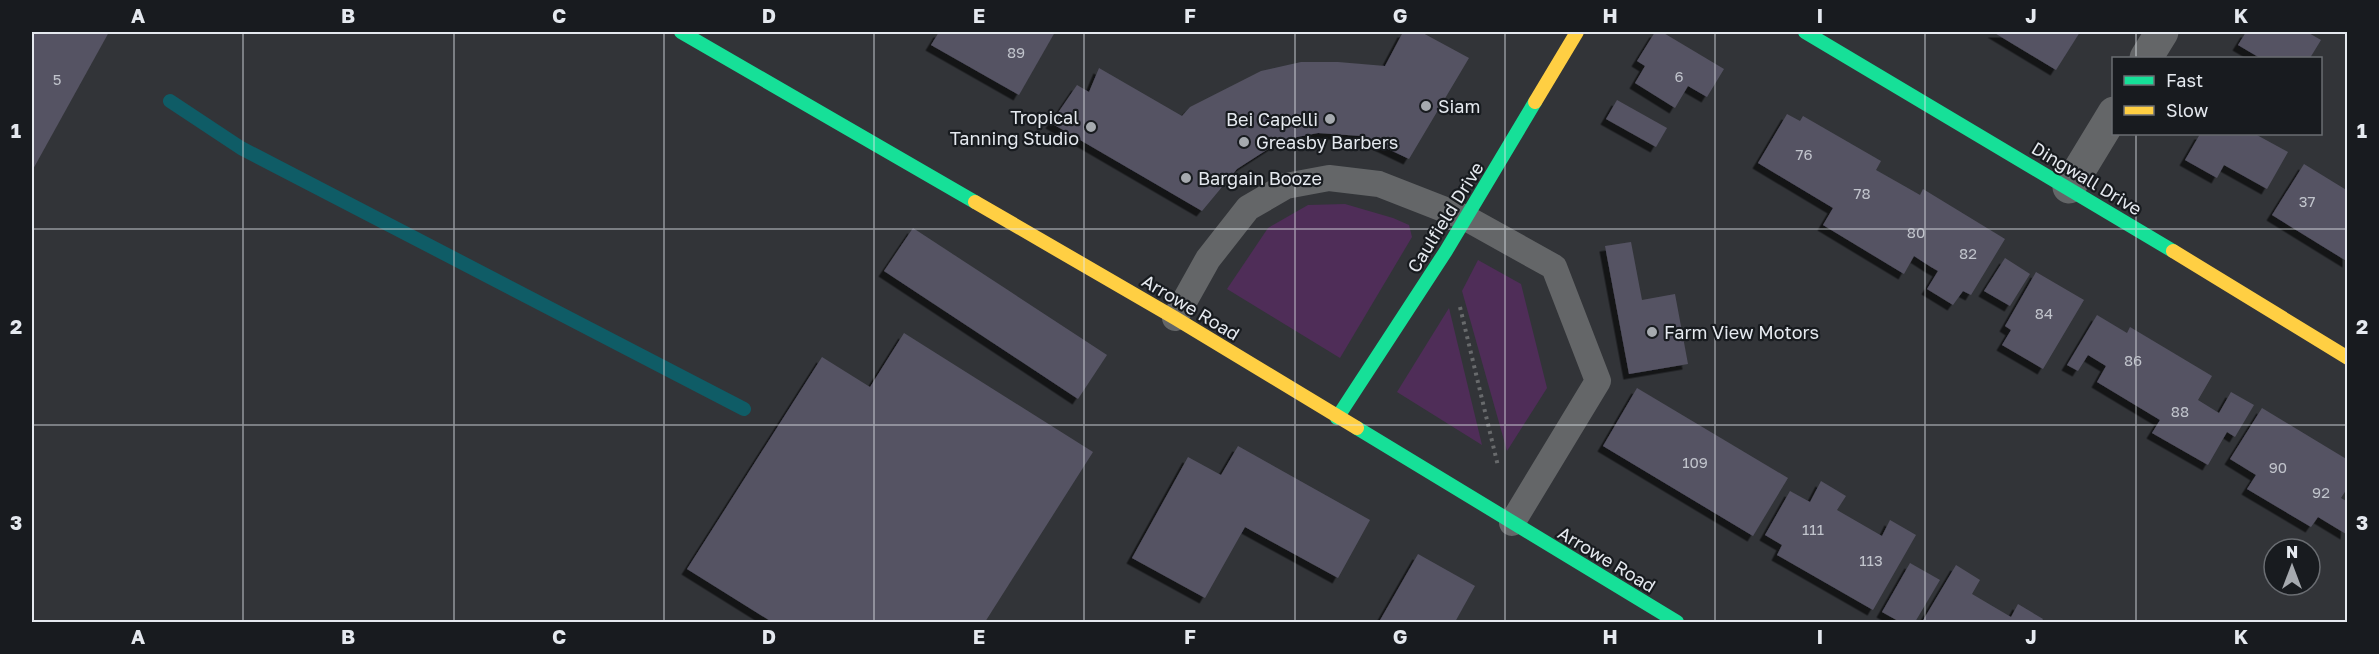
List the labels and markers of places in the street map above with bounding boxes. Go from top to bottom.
place label: Siam [1438,95,1480,117]
marker: Siam [1419,99,1433,113]
place label: Tropical Tanning Studio [950,106,1079,149]
place label: Bei Capelli [1226,108,1318,130]
marker: Bei Capelli [1323,112,1337,126]
marker: Tropical Tanning Studio [1084,120,1098,134]
place label: Greasby Barbers [1256,131,1398,153]
marker: Greasby Barbers [1237,135,1251,149]
place label: Bargain Booze [1198,167,1322,189]
marker: Bargain Booze [1179,171,1193,185]
place label: Farm View Motors [1664,321,1819,343]
marker: Farm View Motors [1645,325,1659,339]

